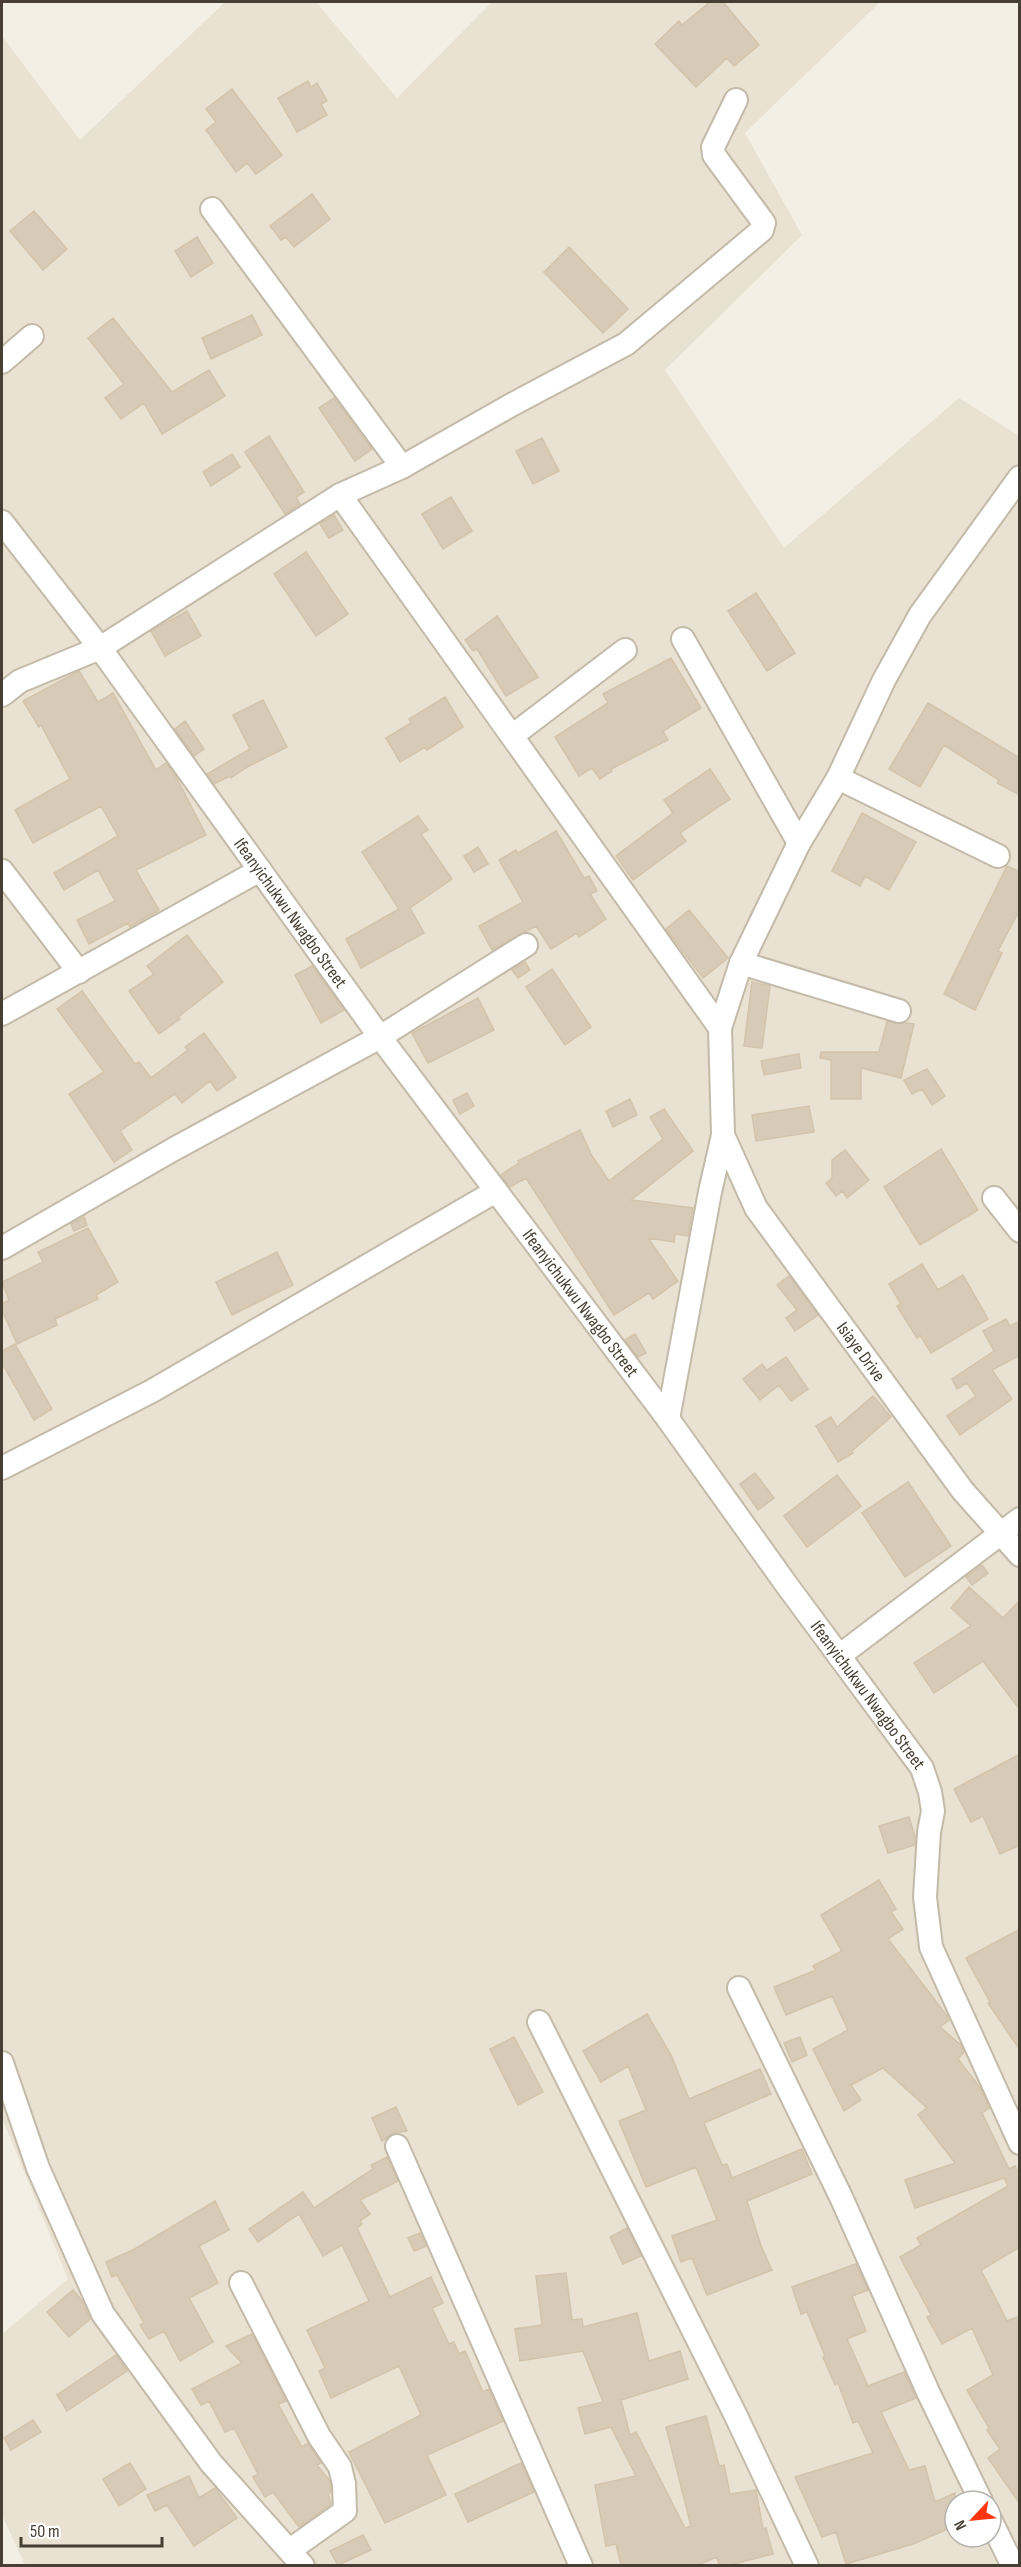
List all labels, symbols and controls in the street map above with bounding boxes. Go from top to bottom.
street label: Ifeanyichukwu Nwagbo Street [230,834,352,992]
street label: Ifeanyichukwu Nwagbo Street [518,1225,643,1381]
street label: Isiaye Drive [832,1318,890,1385]
street label: Ifeanyichukwu Nwagbo Street [806,1616,930,1774]
north arrow [943,2489,1003,2549]
scale bar [21,2510,162,2548]
text: N [950,2517,971,2533]
text: 50 m [30,2521,60,2542]

